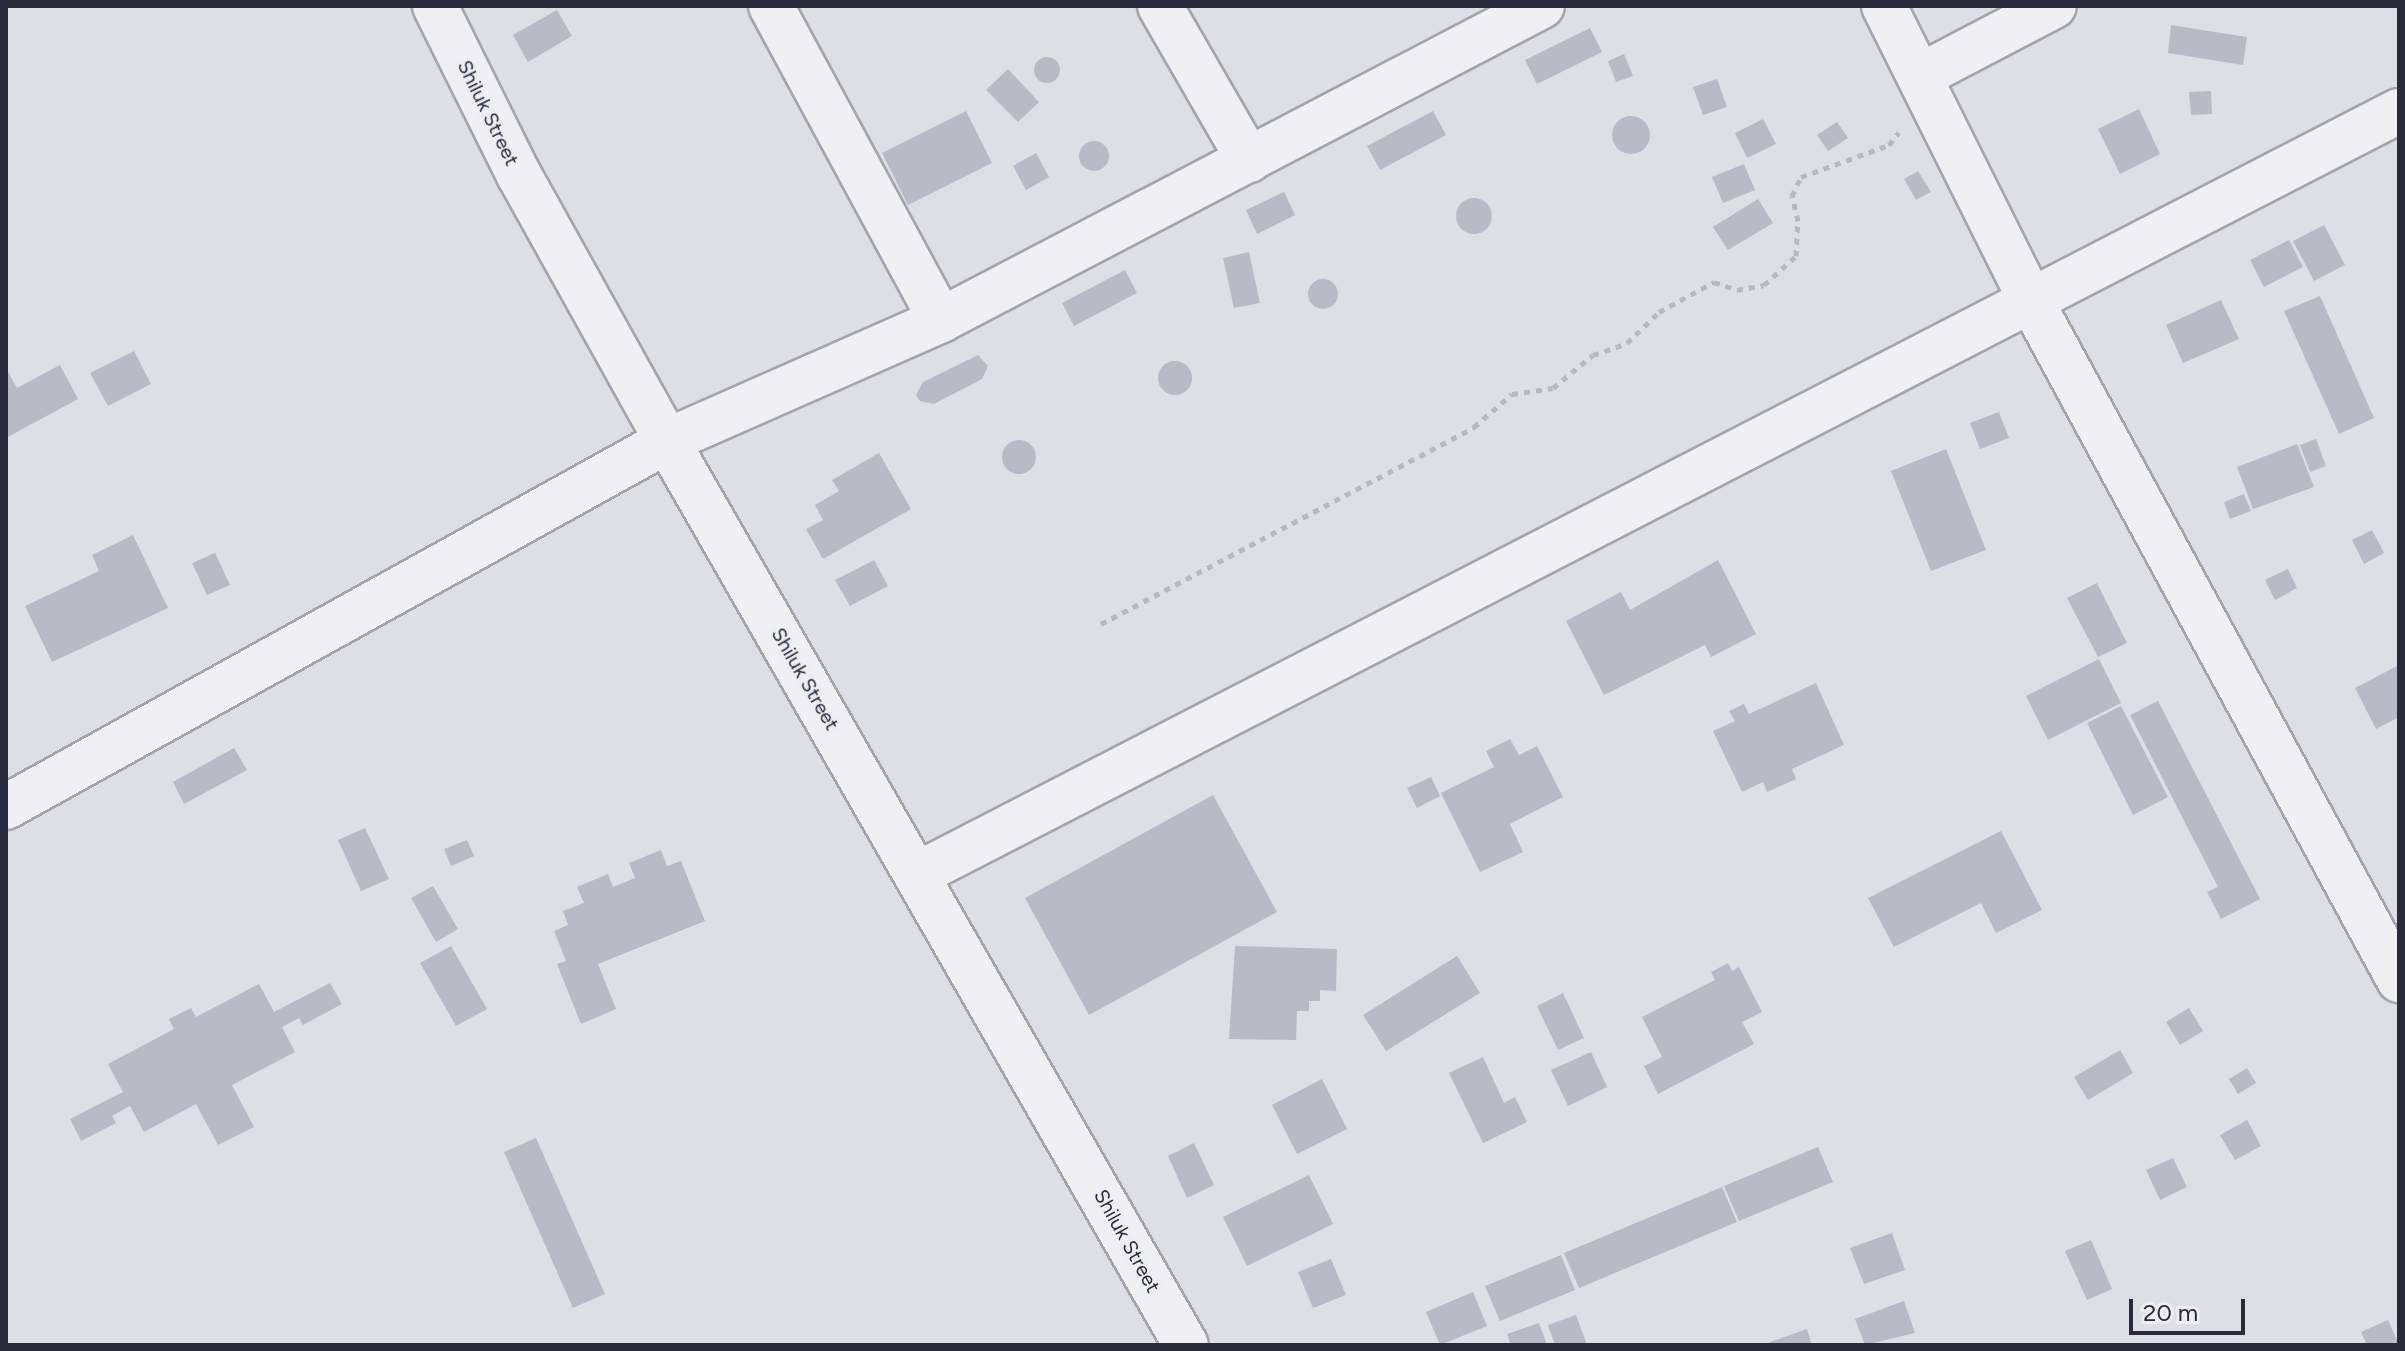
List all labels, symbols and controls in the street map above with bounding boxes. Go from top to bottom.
street label: Shiluk Street [452,56,524,170]
street label: Shiluk Street [766,624,844,734]
street label: Shiluk Street [1089,1185,1165,1297]
scale bar [2133,1283,2249,1333]
text: 20 m [2143,1298,2198,1327]

